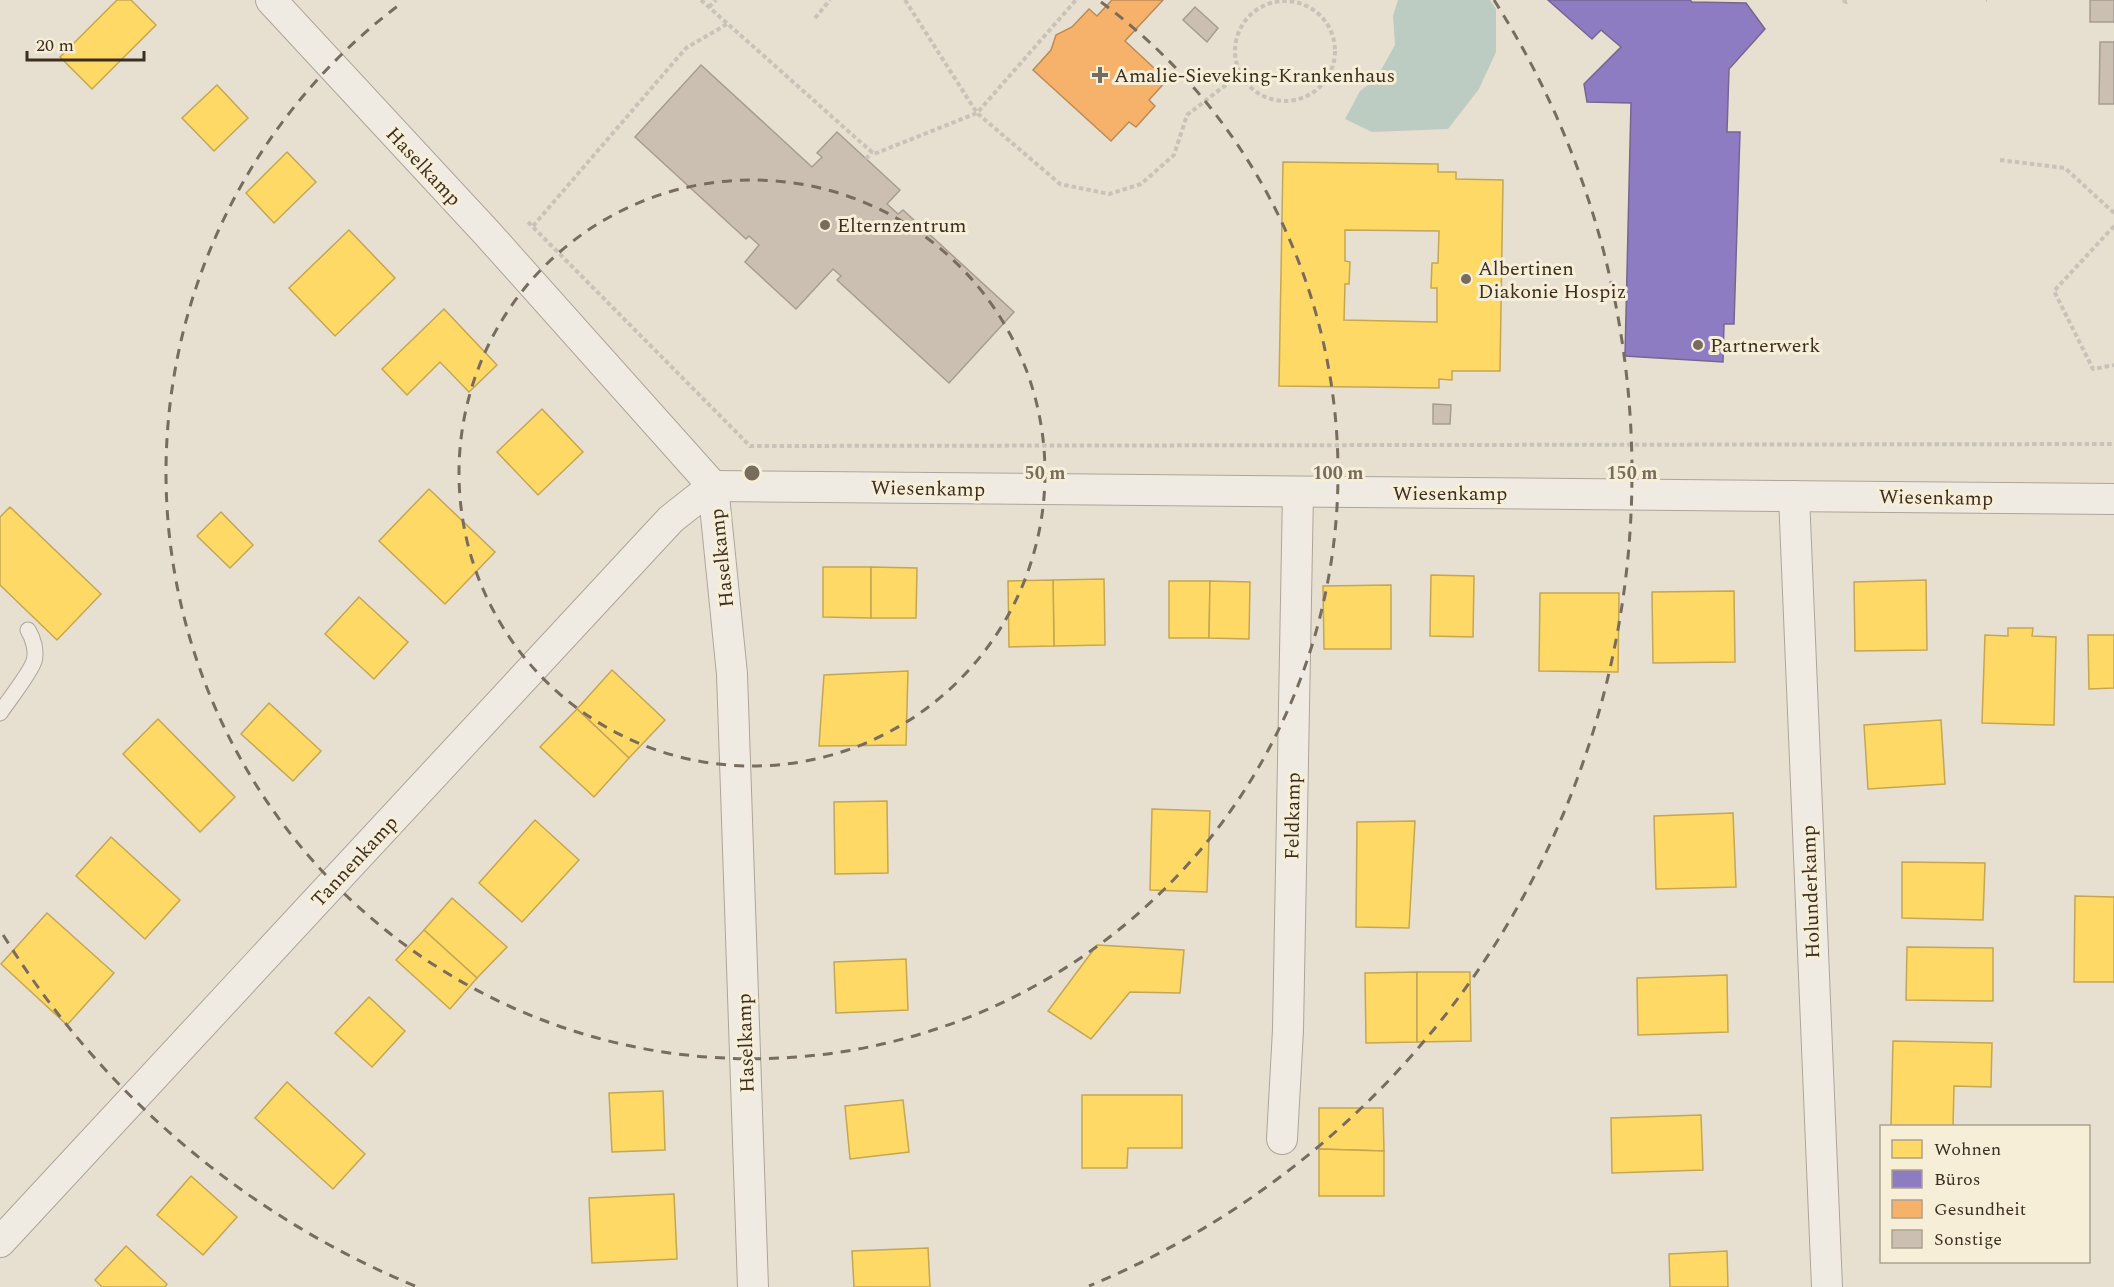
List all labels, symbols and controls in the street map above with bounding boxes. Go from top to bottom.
scale bar [27,24,144,62]
text: 20 m [36,32,74,59]
place label: Amalie-Sieveking-Krankenhaus [1114,61,1395,91]
marker: Amalie-Sieveking-Krankenhaus [1091,66,1109,84]
street label: Haselkamp [378,120,468,213]
place label: Elternzentrum [837,211,967,241]
marker: Elternzentrum [818,218,832,232]
place label: Albertinen Diakonie Hospiz [1478,254,1626,307]
marker: Albertinen Diakonie Hospiz [1459,272,1473,286]
place label: Partnerwerk [1710,331,1820,361]
marker: Partnerwerk [1691,338,1705,352]
text: 50 m [1025,460,1065,487]
text: 100 m [1312,460,1364,487]
text: 150 m [1606,460,1658,487]
centre of rings [742,463,762,483]
street label: Wiesenkamp [870,473,985,505]
street label: Wiesenkamp [1393,479,1507,509]
street label: Wiesenkamp [1878,482,1993,514]
street label: Haselkamp [702,507,742,609]
street label: Feldkamp [1277,772,1309,860]
street label: Tannenkamp [304,809,405,914]
street label: Holunderkamp [1794,825,1828,959]
street label: Haselkamp [729,993,763,1093]
legend [1880,1125,2090,1263]
text: Wohnen [1934,1136,2001,1163]
text: Büros [1934,1166,1981,1193]
text: Gesundheit [1934,1196,2026,1223]
text: Sonstige [1934,1226,2002,1253]

